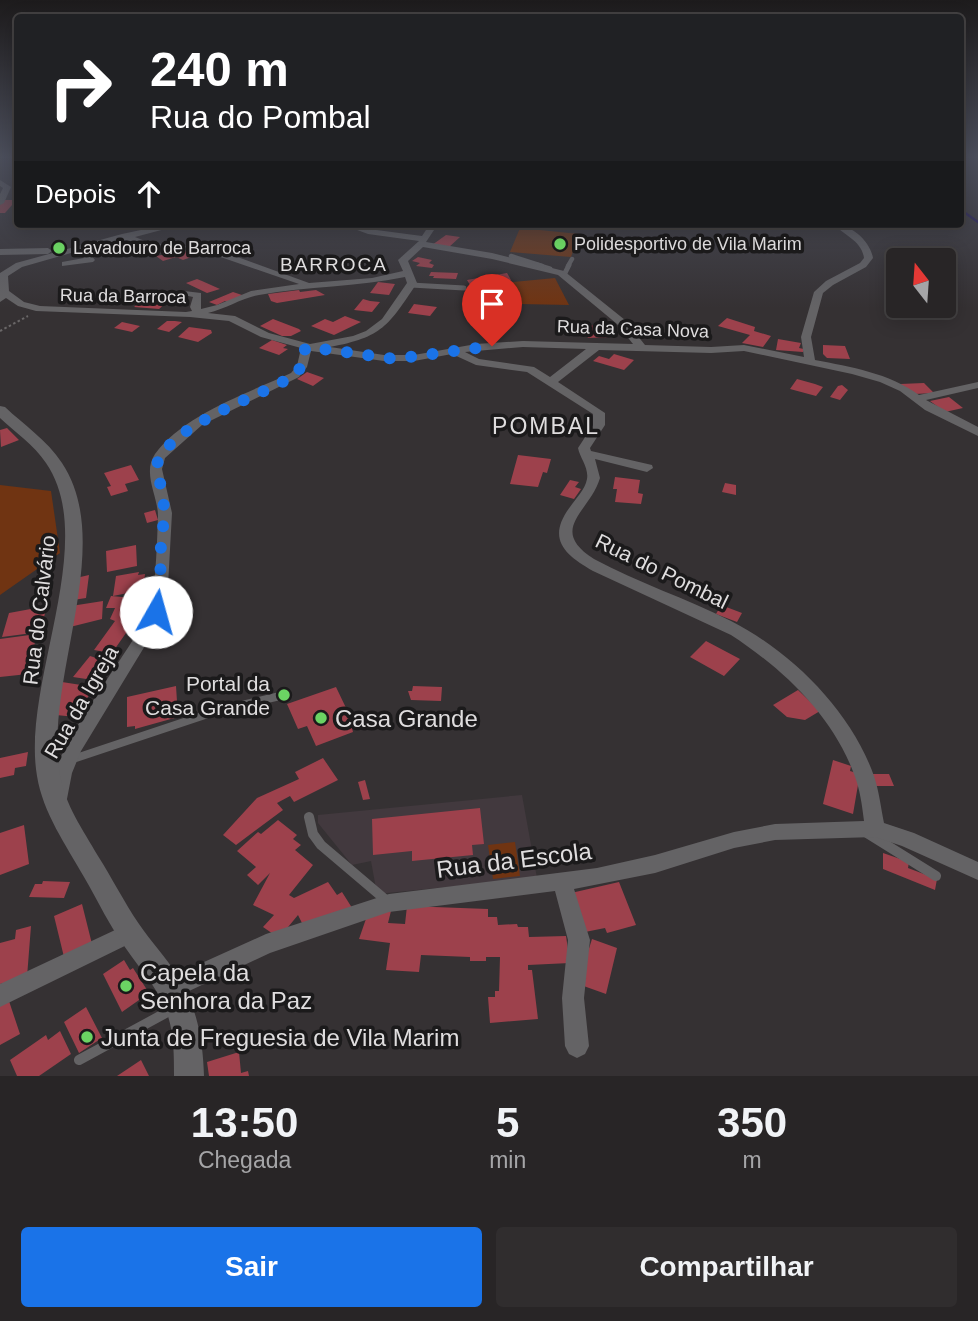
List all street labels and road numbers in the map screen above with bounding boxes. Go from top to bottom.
street label: Rua da Barroca [60,285,187,307]
street label: Rua da Casa Nova [557,316,710,342]
street label: Rua do Pombal [592,529,732,613]
street label: Rua do Calvário [18,534,60,686]
street label: Rua da Igreja [40,641,123,762]
street label: Rua da Escola [435,837,594,883]

